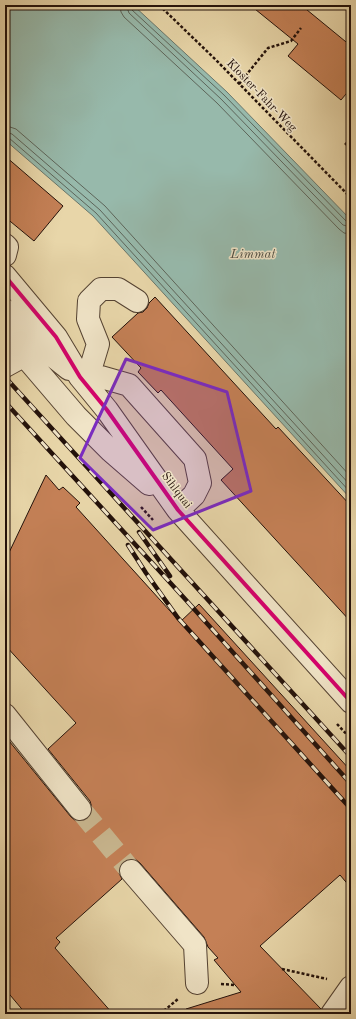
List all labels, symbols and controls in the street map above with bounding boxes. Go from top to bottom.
street label: Kloster-Fahr-Weg [224,57,299,135]
water label: Limmat [229,248,276,261]
street label: Sihlquai [159,470,194,511]

